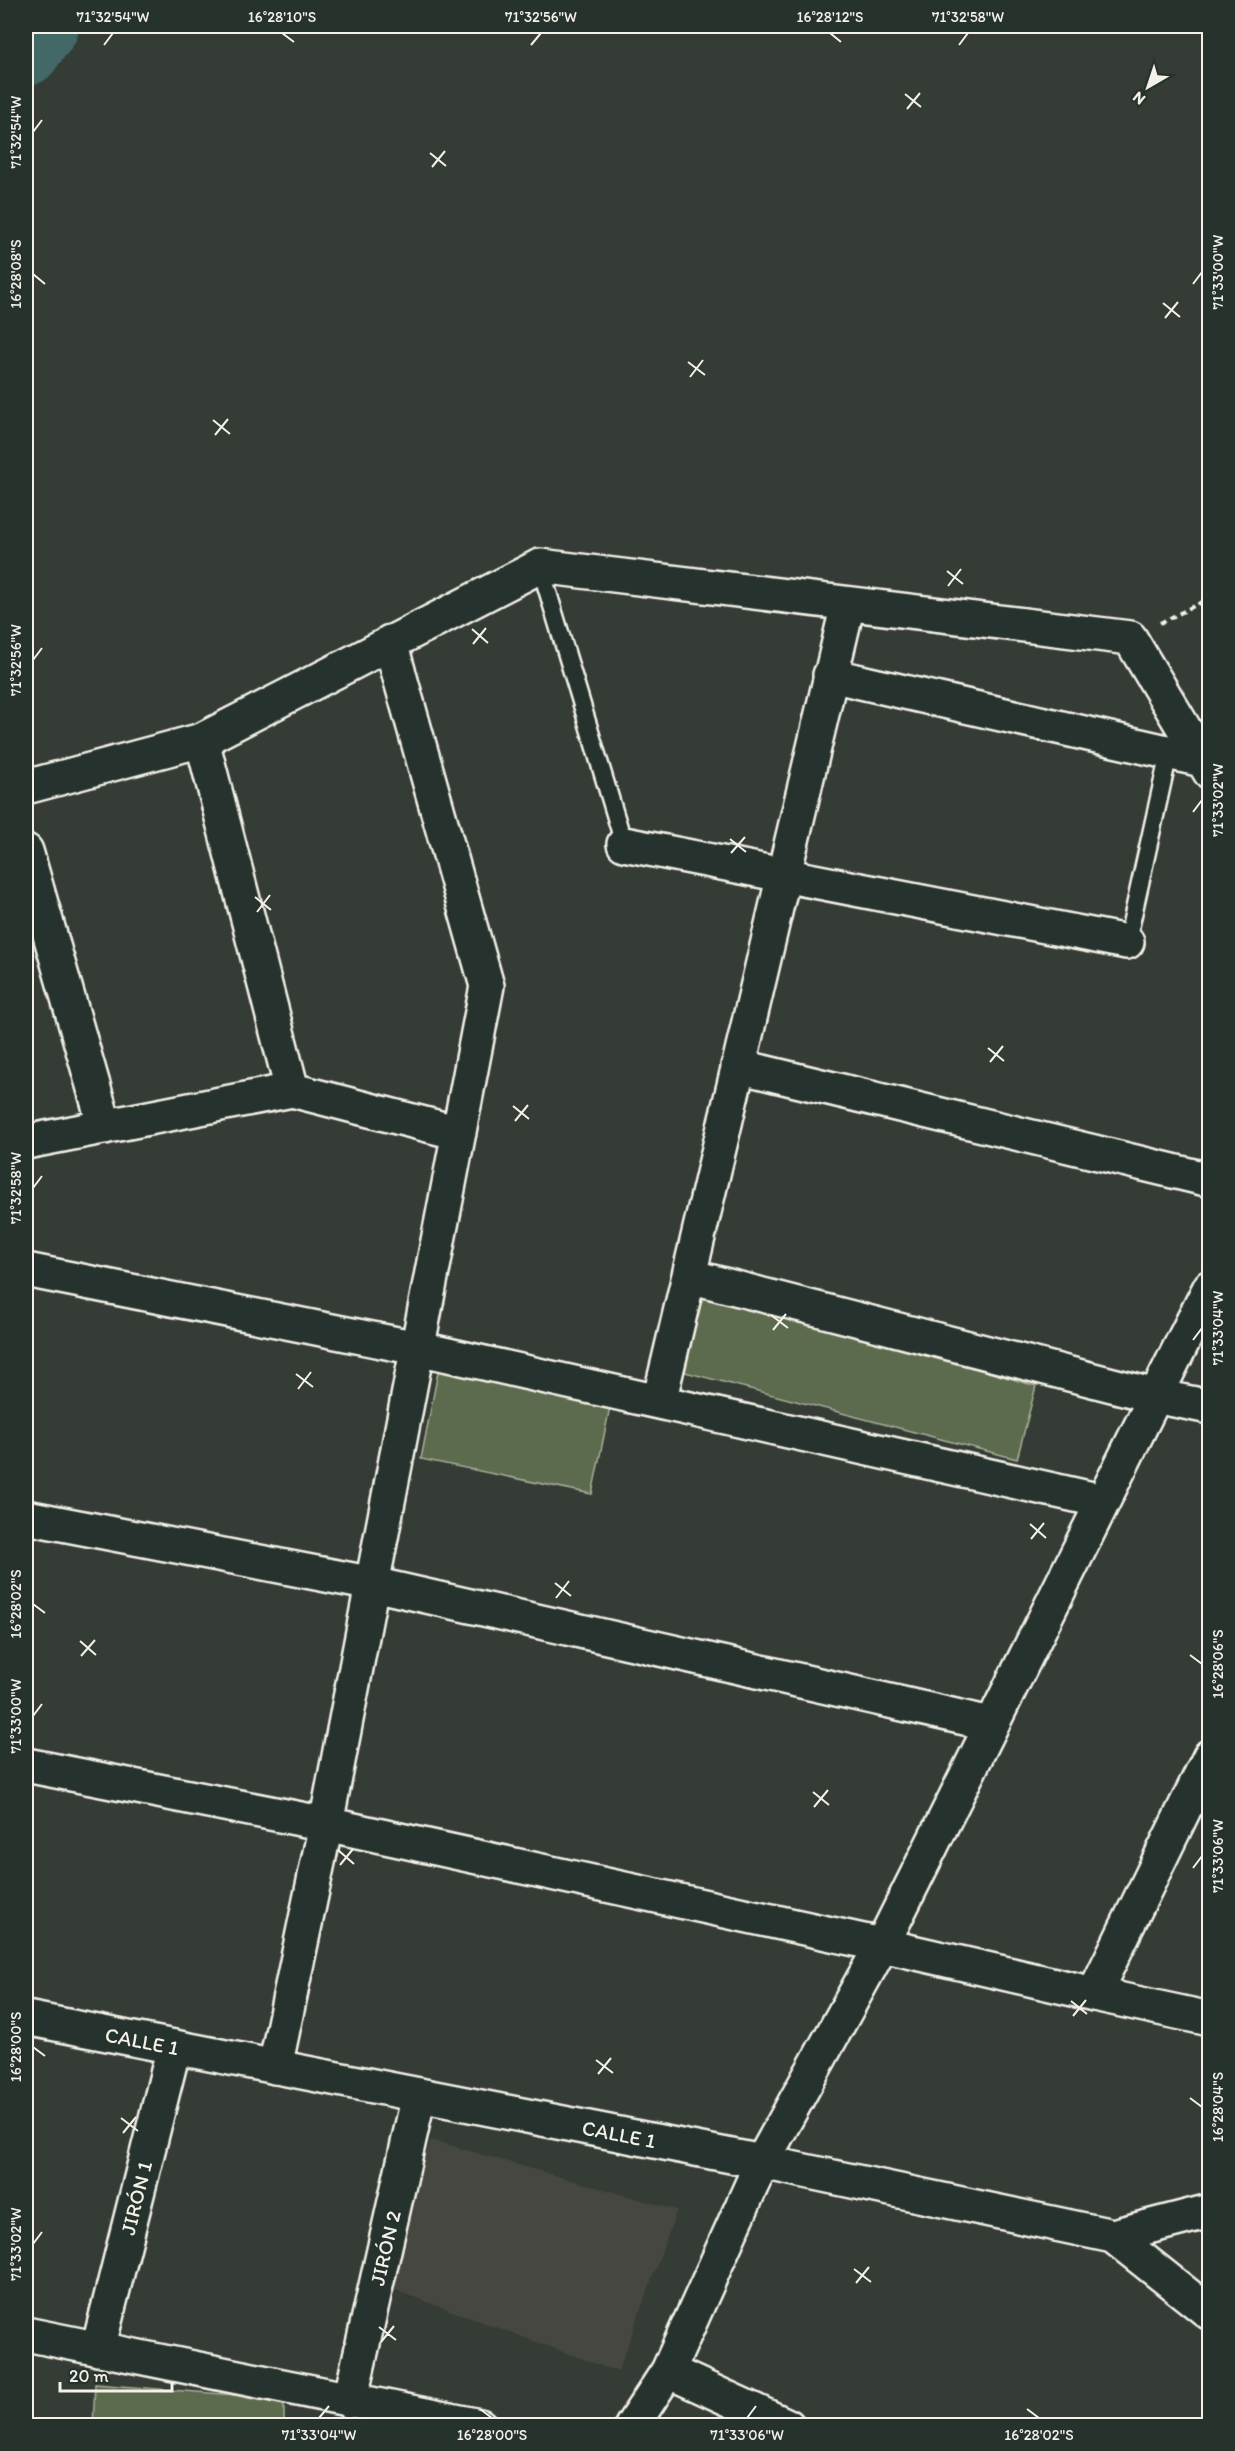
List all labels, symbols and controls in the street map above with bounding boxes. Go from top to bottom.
text: 71°32'54"W [77,8,150,26]
text: 16°28'10"S [248,8,316,26]
text: 71°32'56"W [505,8,577,26]
text: 16°28'12"S [797,8,863,26]
text: 71°32'58"W [932,8,1004,26]
north arrow [1118,57,1178,117]
text: N [1129,87,1149,109]
text: 71°32'54"W [7,95,25,168]
text: 71°33'00"W [1209,234,1227,309]
text: 16°28'08"S [7,239,25,309]
text: 71°32'56"W [7,624,25,696]
text: 71°33'02"W [1209,763,1227,837]
text: 71°32'58"W [7,1152,25,1224]
text: 71°33'04"W [1209,1291,1227,1365]
text: 16°28'02"S [7,1569,25,1639]
text: 16°28'06"S [1209,1629,1227,1699]
text: 71°33'00"W [7,1678,25,1753]
text: 71°33'06"W [1209,1819,1227,1893]
text: 16°28'00"S [7,2012,25,2082]
street label: CALLE 1 [103,2022,181,2060]
text: 16°28'04"S [1209,2072,1227,2142]
street label: CALLE 1 [580,2115,658,2153]
street label: JIRÓN 1 [115,2158,157,2237]
text: 71°33'02"W [7,2207,25,2281]
street label: JIRÓN 2 [364,2208,406,2288]
scale bar [60,2355,172,2393]
text: 20 m [69,2365,109,2387]
text: 71°33'04"W [282,2426,356,2444]
text: 16°28'00"S [457,2426,527,2444]
text: 71°33'06"W [710,2426,784,2444]
text: 16°28'02"S [1004,2426,1074,2444]

